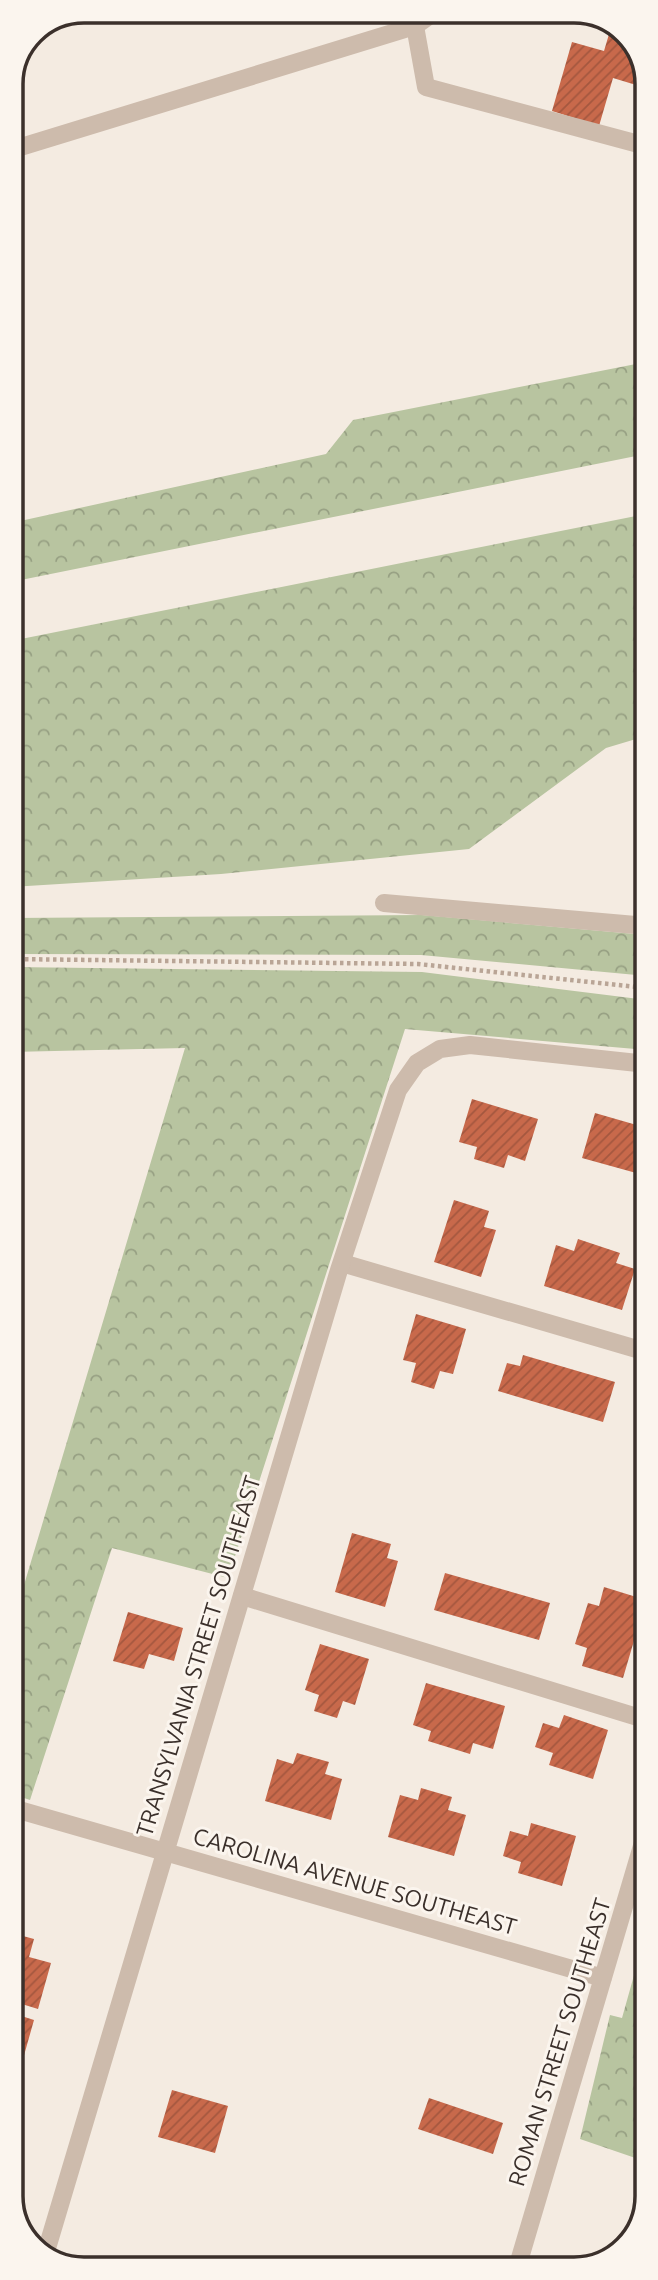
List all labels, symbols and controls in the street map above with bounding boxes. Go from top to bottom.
street label: TRANSYLVANIA STREET SOUTHEAST [131,1472,265,1839]
street label: CAROLINA AVENUE SOUTHEAST [190,1823,520,1939]
street label: ROMAN STREET SOUTHEAST [503,1895,615,2189]

